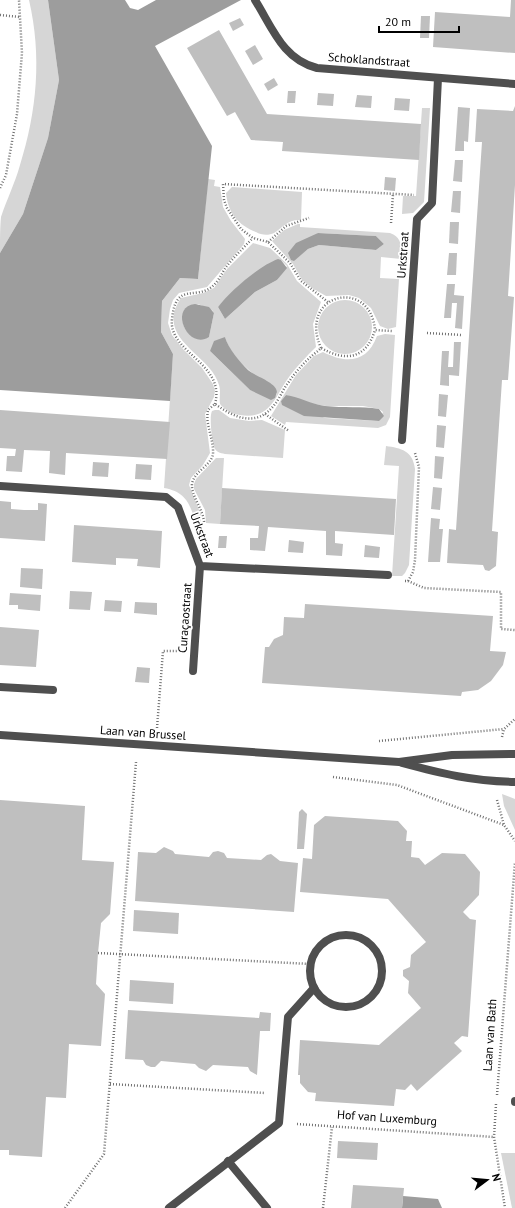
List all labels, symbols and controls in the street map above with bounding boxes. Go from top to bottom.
scale bar [379,8,459,34]
text: 20 m [385,14,411,29]
street label: Schoklandstraat [328,49,411,70]
street label: Urkstraat [393,231,412,279]
street label: Urkstraat [187,510,218,559]
street label: Curaçaostraat [175,582,194,653]
street label: Laan van Brussel [99,722,187,743]
street label: Laan van Bath [479,998,500,1072]
street label: Hof van Luxemburg [336,1107,438,1128]
north arrow [467,1160,507,1200]
text: N [489,1172,504,1183]

